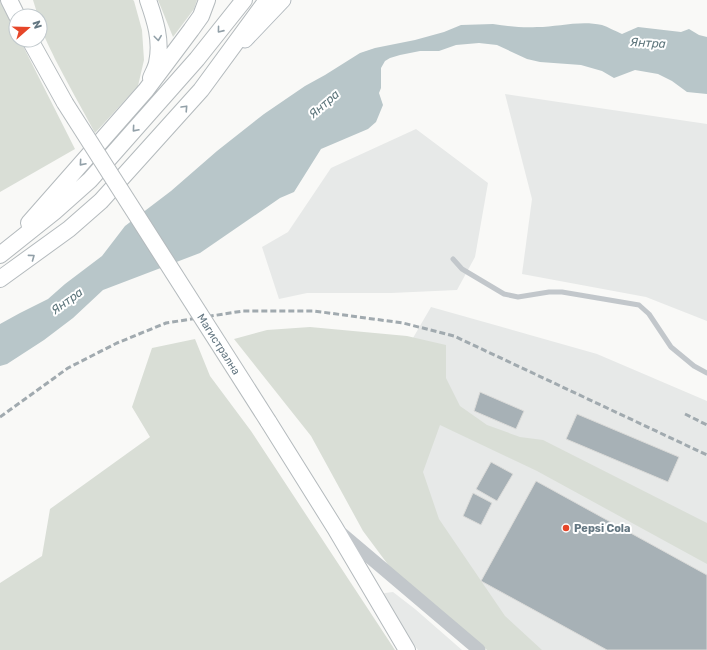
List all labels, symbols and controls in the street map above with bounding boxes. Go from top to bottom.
north arrow [8,8,48,48]
text: N [29,19,44,31]
one-way arrow [217,26,224,33]
one-way arrow [153,34,162,41]
water label: Янтра [630,35,666,51]
water label: Янтра [306,87,342,121]
one-way arrow [180,105,187,113]
one-way arrow [133,125,140,132]
one-way arrow [79,159,86,166]
one-way arrow [28,254,35,262]
water label: Янтра [49,285,85,317]
street label: Магистрална [195,311,243,377]
place label: Pepsi Cola [574,522,631,535]
marker: Pepsi Cola [561,523,571,533]

